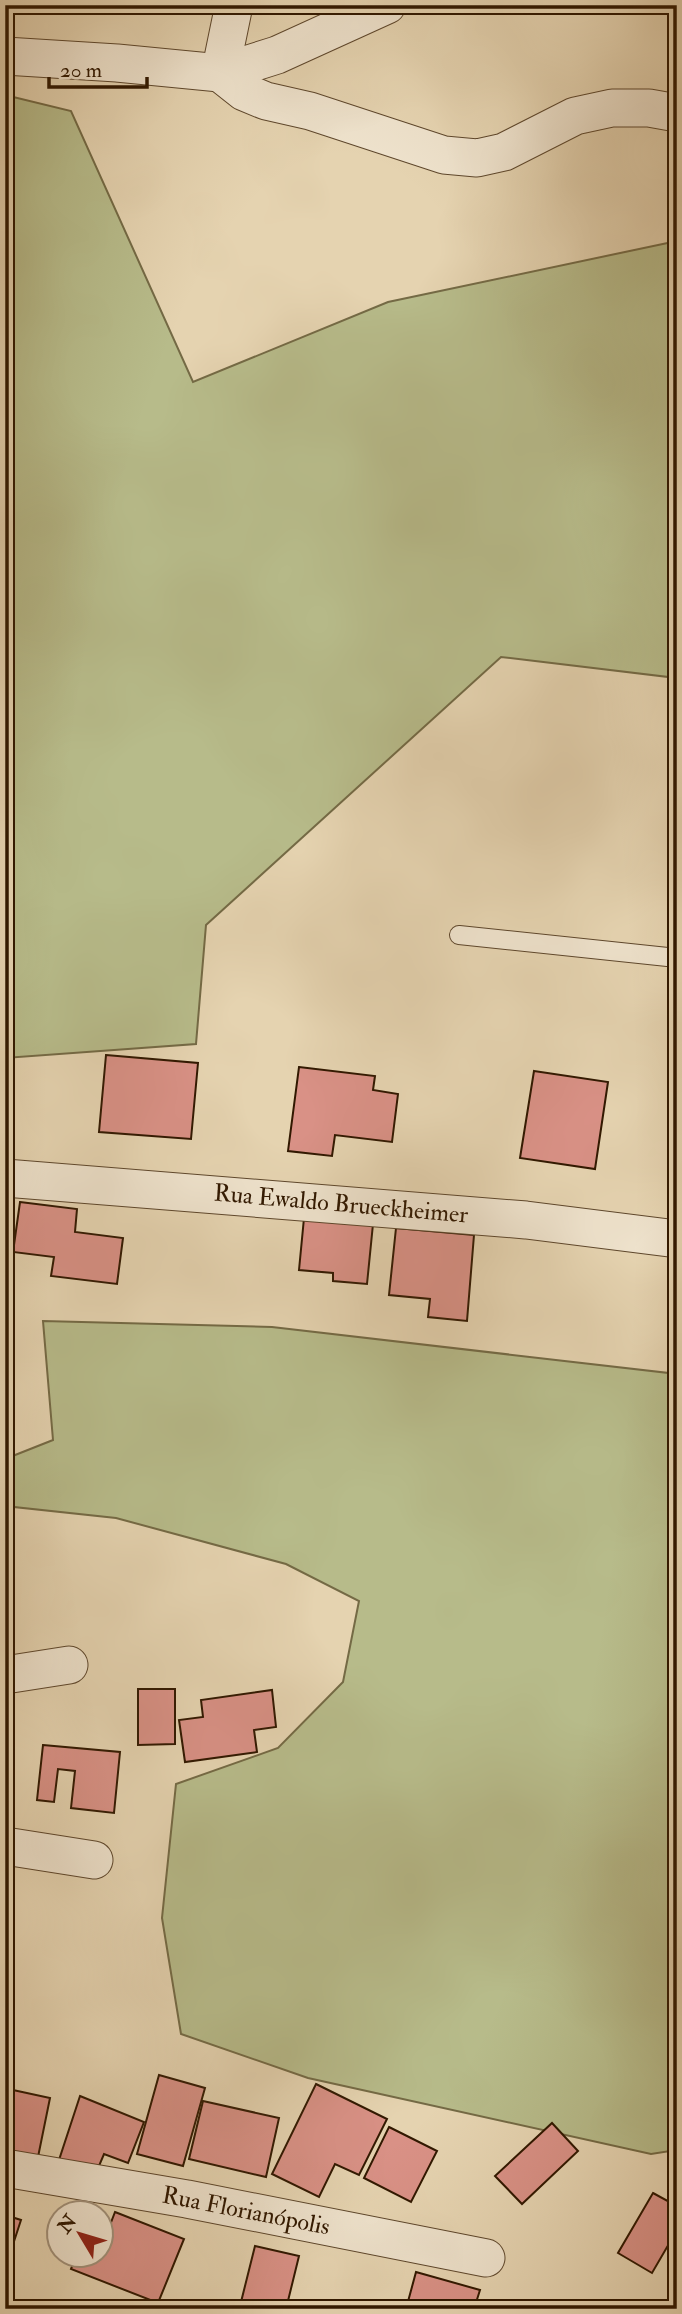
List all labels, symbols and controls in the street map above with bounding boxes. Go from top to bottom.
scale bar [49,46,147,90]
text: 20 m [60,57,102,84]
street label: Rua Ewaldo Brueckheimer [213,1177,469,1231]
street label: Rua Florianópolis [159,2180,333,2242]
north arrow [46,2198,116,2268]
text: N [52,2209,83,2239]

